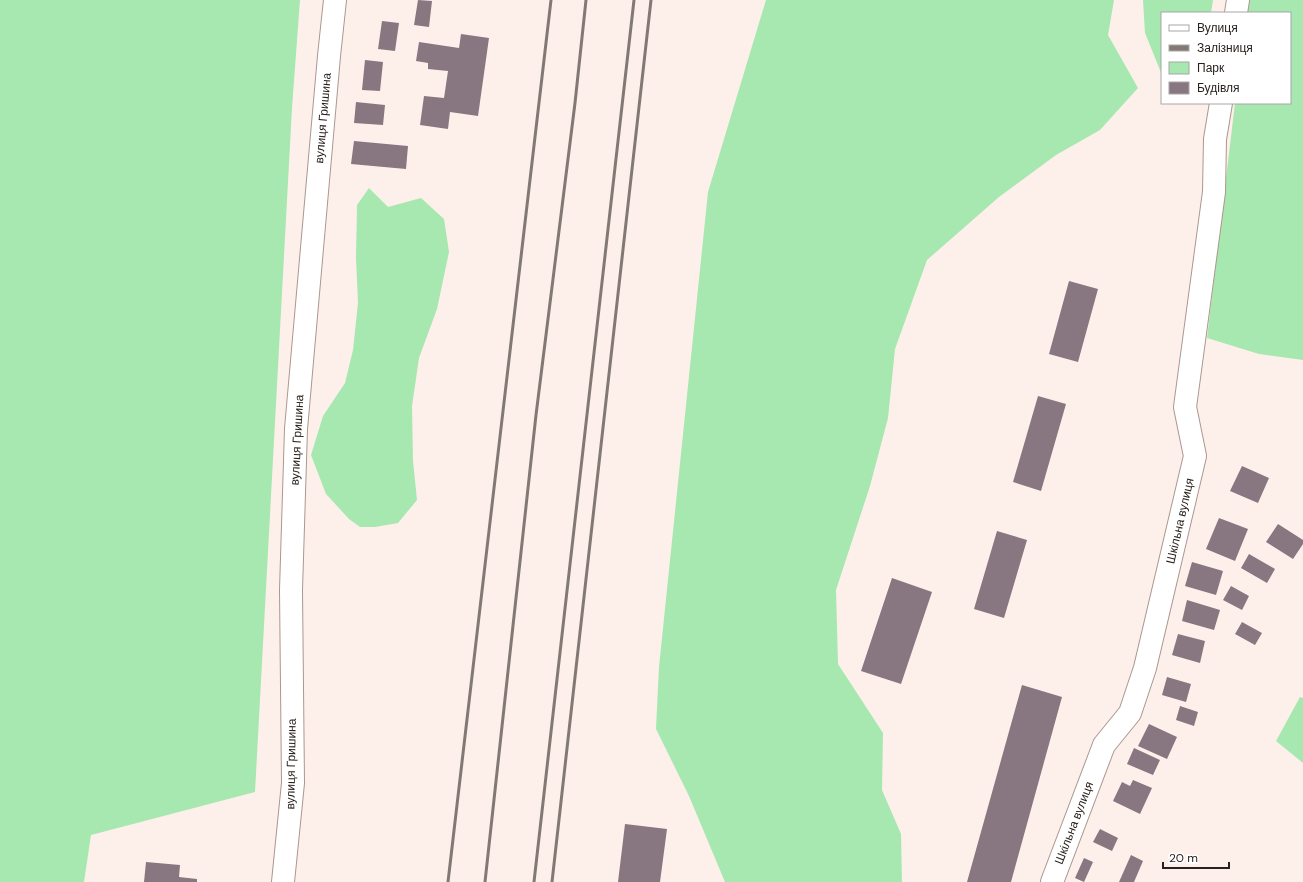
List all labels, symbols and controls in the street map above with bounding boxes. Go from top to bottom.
legend [1161,12,1291,104]
text: Вулиця [1197,20,1238,36]
text: Залізниця [1197,40,1253,56]
text: Парк [1197,60,1225,76]
street label: вулиця Гришина [311,72,335,164]
text: Будівля [1197,80,1239,96]
street label: вулиця Гришина [287,394,307,486]
street label: Шкільна вулиця [1162,477,1198,565]
street label: вулиця Гришина [282,718,300,810]
street label: Шкільна вулиця [1051,779,1097,867]
scale bar [1163,844,1229,870]
text: 20 m [1169,850,1198,866]

